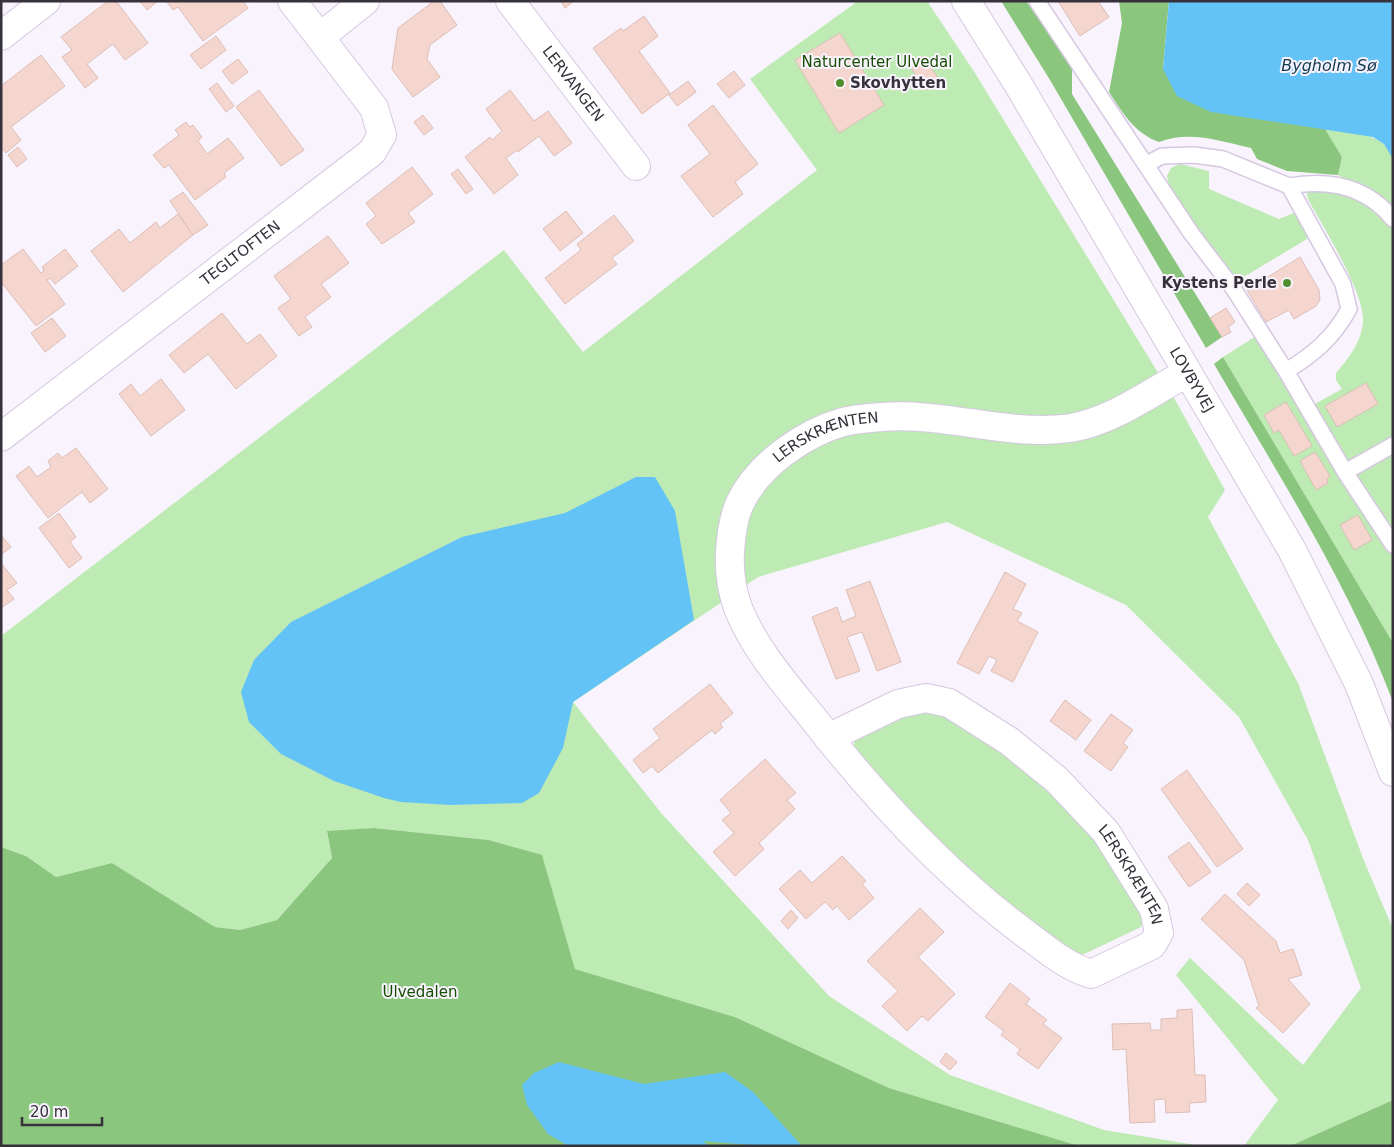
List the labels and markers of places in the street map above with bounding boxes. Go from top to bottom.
place label: Skovhytten [850,74,946,92]
marker: Skovhytten [834,77,846,89]
place label: Kystens Perle [1162,274,1277,292]
marker: Kystens Perle [1281,277,1293,289]

